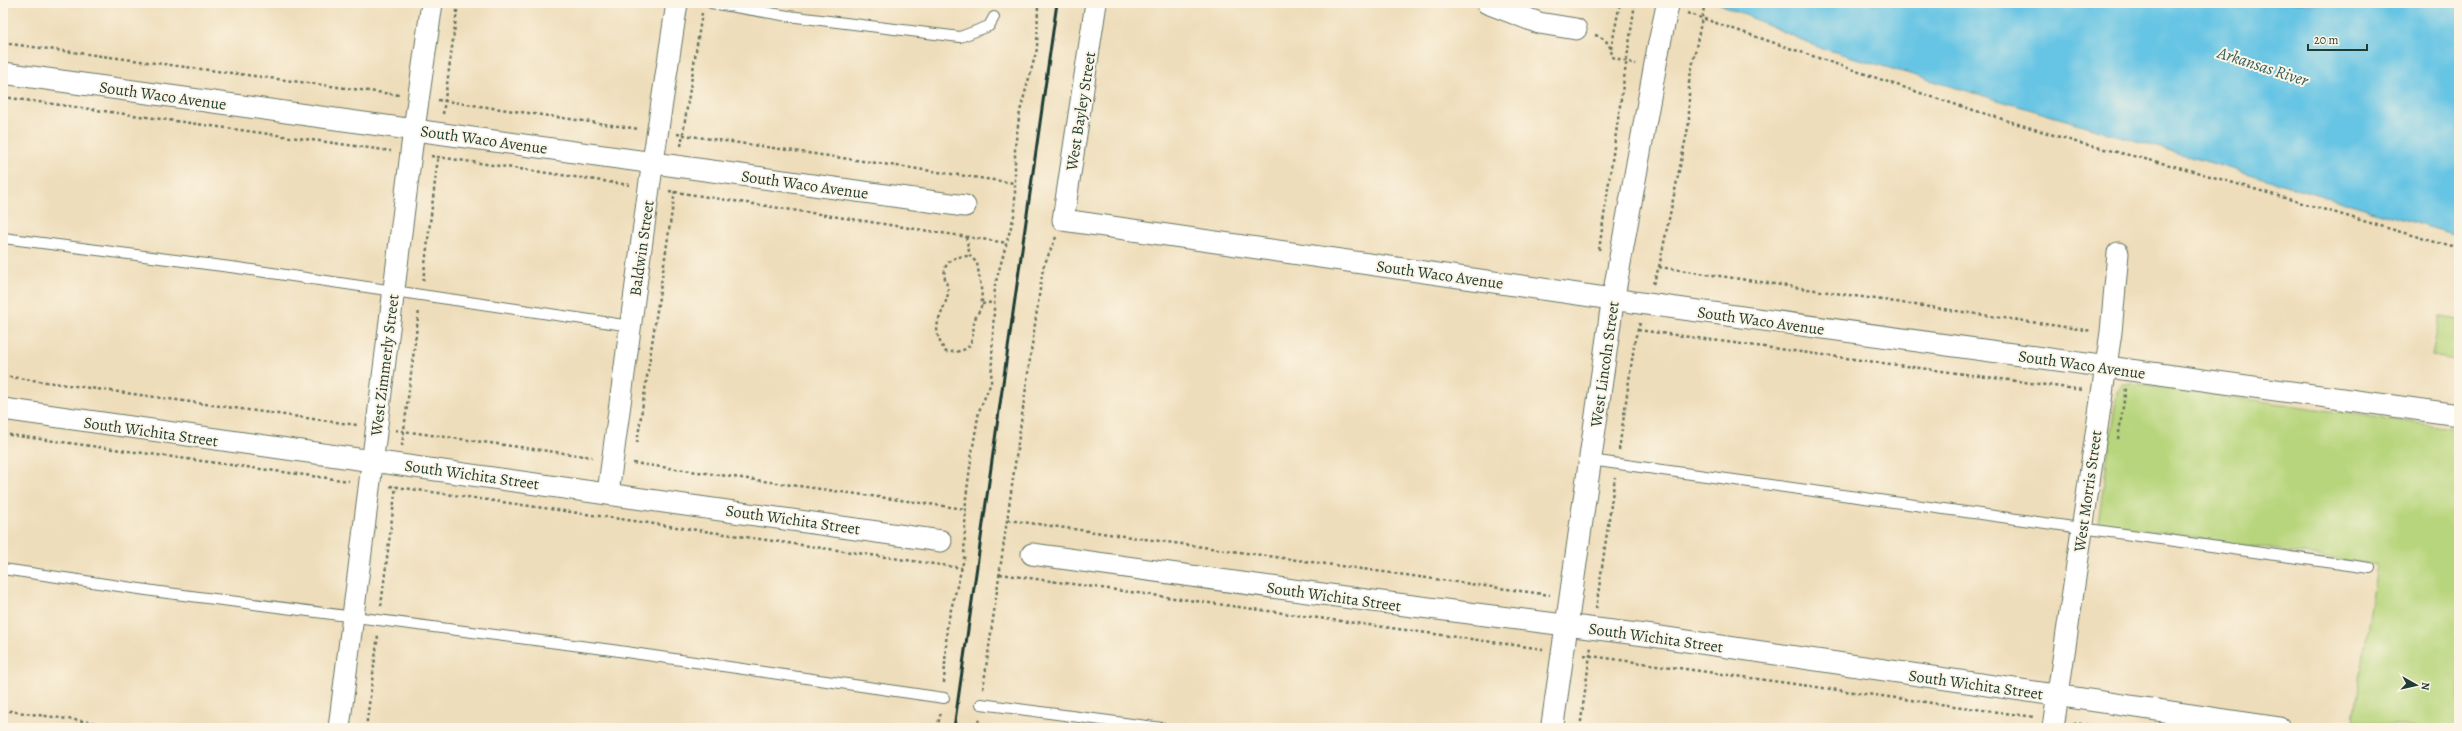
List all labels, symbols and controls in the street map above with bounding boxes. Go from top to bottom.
scale bar [2308,26,2367,52]
text: 20 m [2314,32,2338,48]
water label: Arkansas River [2214,41,2312,92]
street label: West Bayley Street [1061,50,1101,173]
street label: South Waco Avenue [98,76,228,116]
street label: South Waco Avenue [419,120,549,160]
street label: South Waco Avenue [740,165,870,205]
street label: Baldwin Street [624,199,660,297]
street label: South Waco Avenue [1375,255,1505,295]
street label: West Zimmerly Street [365,293,405,438]
street label: West Lincoln Street [1585,300,1625,429]
street label: South Waco Avenue [1696,301,1826,341]
street label: South Waco Avenue [2017,345,2147,385]
street label: South Wichita Street [82,412,220,452]
street label: West Morris Street [2068,429,2107,554]
street label: South Wichita Street [403,455,541,495]
street label: South Wichita Street [724,500,862,540]
street label: South Wichita Street [1265,577,1403,617]
street label: South Wichita Street [1587,618,1725,658]
street label: South Wichita Street [1907,665,2045,705]
north arrow [2396,665,2436,705]
text: N [2417,681,2433,691]

